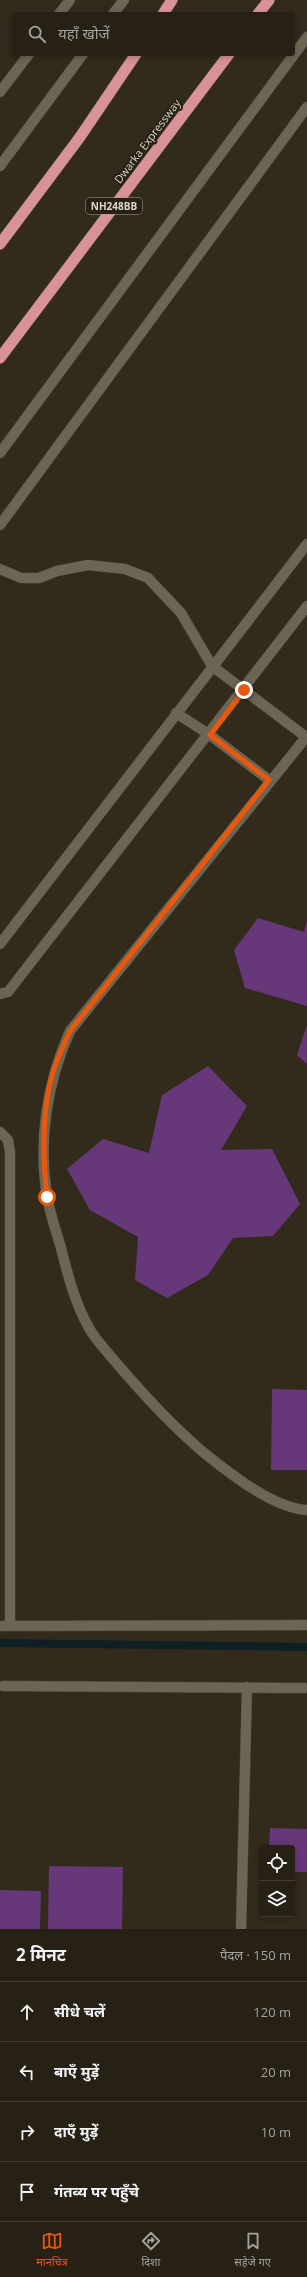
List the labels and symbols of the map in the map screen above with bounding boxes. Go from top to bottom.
street label: Dwarka Expressway [110,95,184,186]
road number: NH248BB [86,198,142,214]
route end [235,681,253,699]
route start [38,1188,56,1206]

